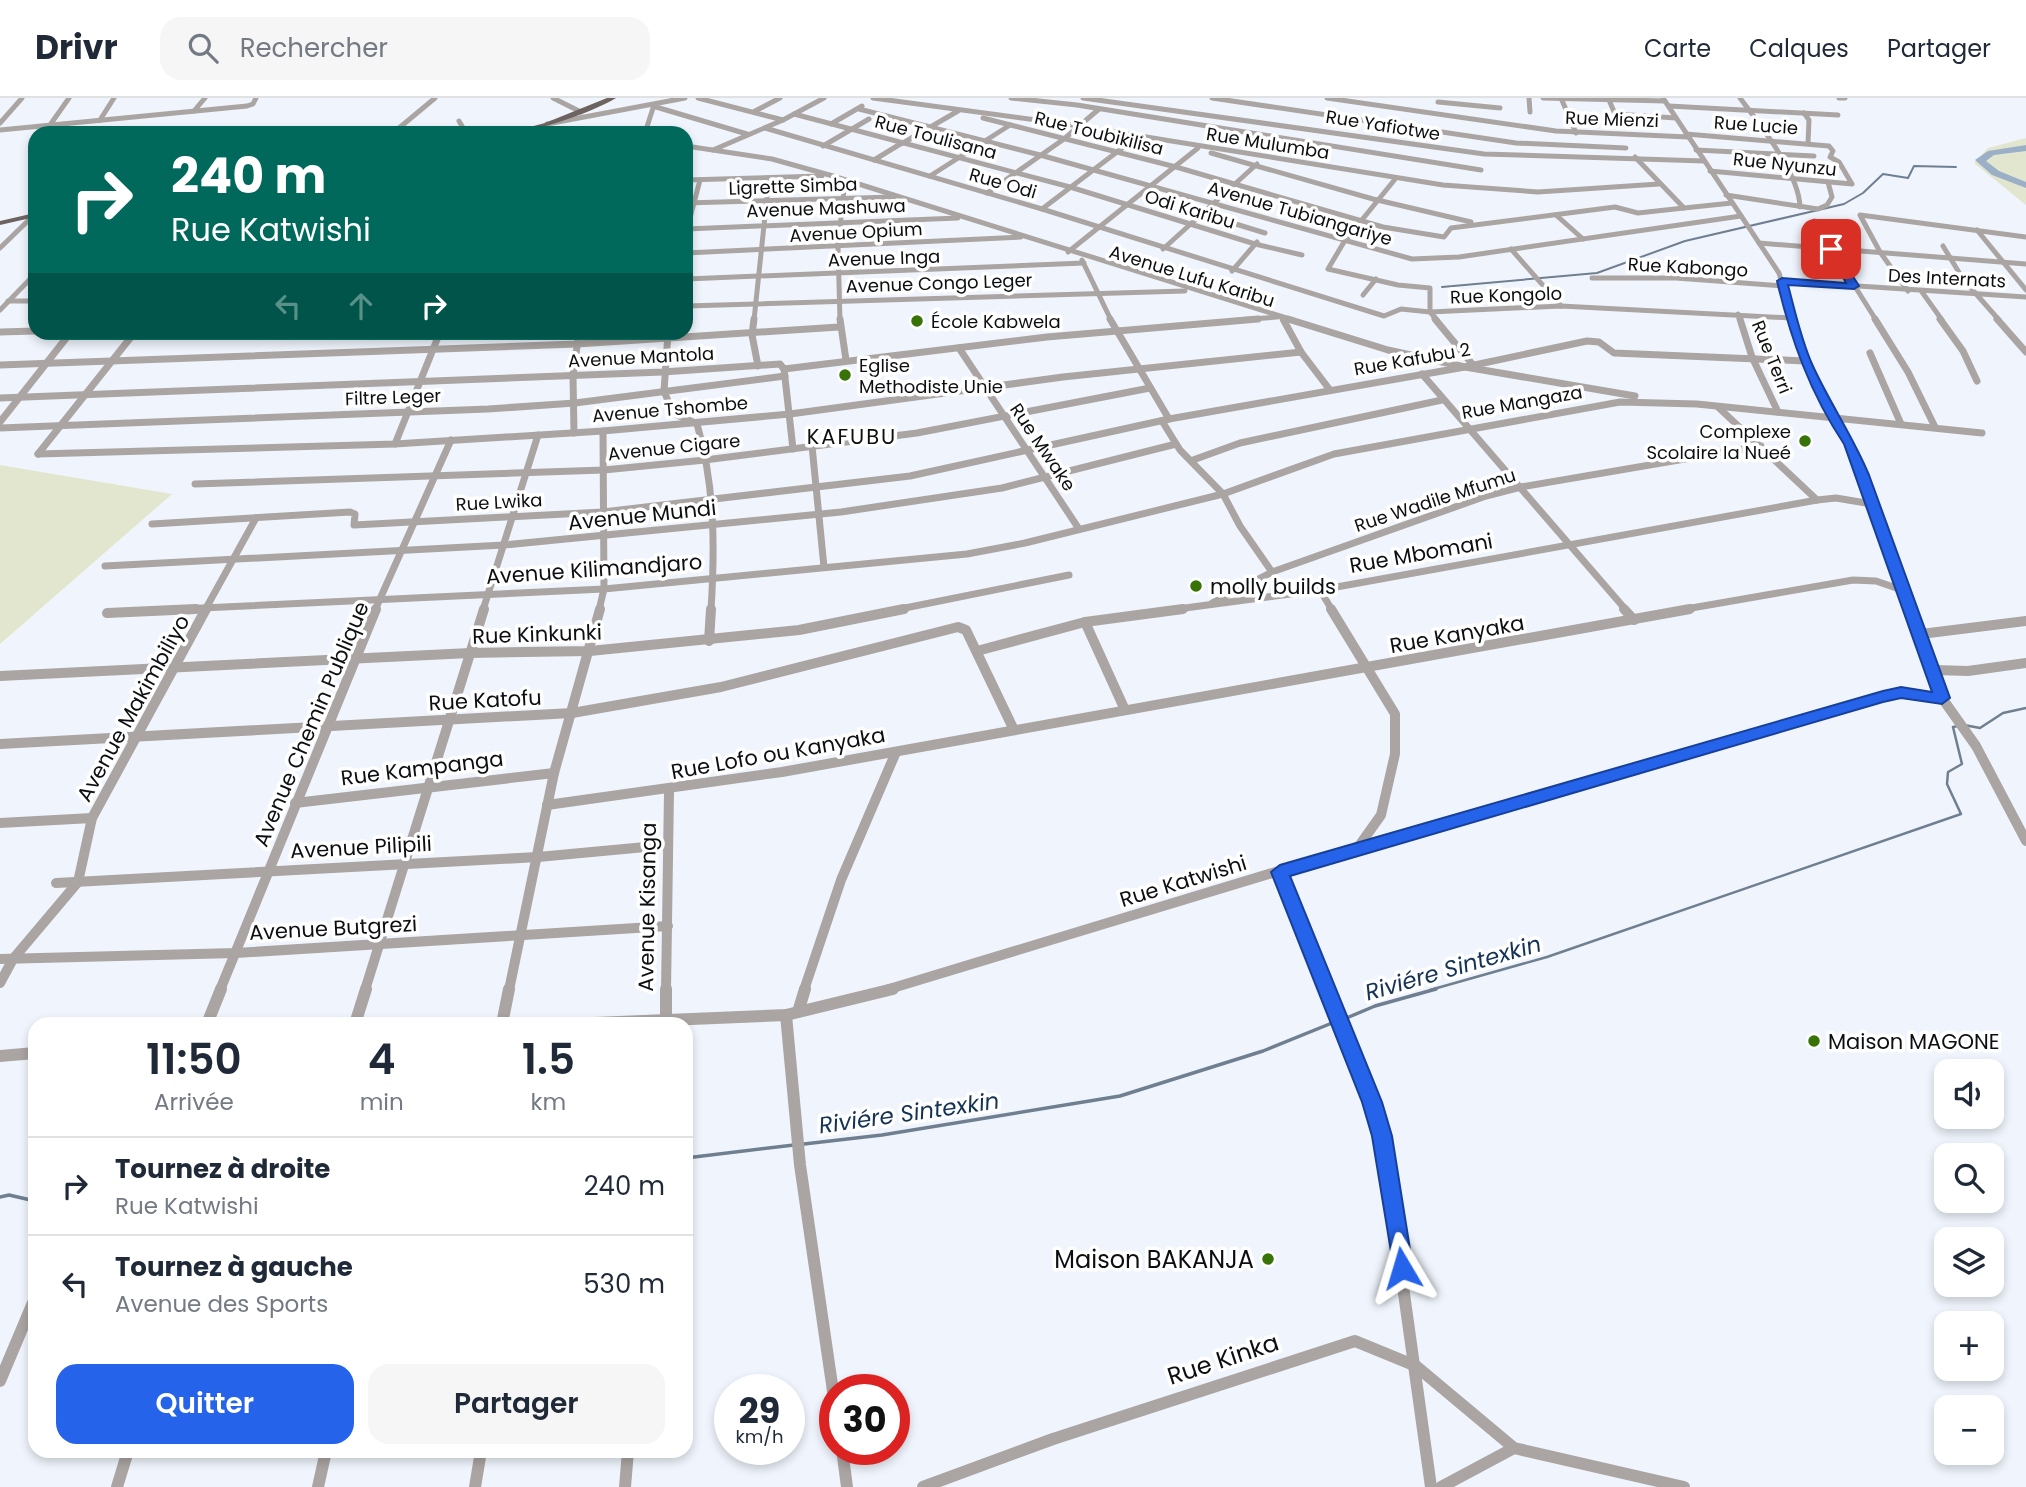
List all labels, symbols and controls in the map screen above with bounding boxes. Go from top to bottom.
search box [160,17,650,80]
text: Drivr [35,24,118,71]
icon: search [184,29,222,67]
text: Rechercher [240,30,388,66]
text: Carte [1644,32,1711,65]
text: Calques [1749,32,1849,65]
text: Partager [1887,32,1991,65]
street label: Rue Yafiotwe [1324,104,1442,146]
street label: Rue Toubikilisa [1032,105,1166,161]
street label: Rue Mienzi [1565,105,1659,133]
street label: Rue Toulisana [872,109,1000,165]
street label: Rue Lucie [1713,110,1799,140]
street label: Rue Mulumba [1205,121,1331,165]
text: 240 m [171,142,326,210]
street label: Rue Nyunzu [1732,146,1838,182]
icon: right [56,154,147,245]
street label: Rue Odi [966,161,1040,205]
street label: Ligrette Simba [728,171,858,201]
street label: Avenue Tubiangariye [1205,175,1395,251]
street label: Odi Karibu [1142,183,1238,235]
street label: Avenue Mashuwa [746,193,906,223]
text: Rue Katwishi [171,207,371,252]
street label: Avenue Opium [789,216,923,248]
pin [1801,219,1861,279]
icon: arrive [1812,230,1850,268]
street label: Avenue Lufu Karibu [1106,239,1278,313]
street label: Avenue Inga [827,244,941,272]
street label: Rue Kabongo [1627,251,1749,283]
street label: Des Internats [1887,262,2007,294]
street label: Avenue Congo Leger [845,267,1033,299]
street label: Rue Kongolo [1450,281,1562,309]
icon: left [269,287,307,325]
icon: ahead [342,287,380,325]
icon: right [415,287,453,325]
place label: École Kabwela [931,309,1061,334]
marker: École Kabwela [909,313,925,329]
street label: Rue Terri [1746,317,1798,397]
street label: Rue Kafubu 2 [1352,336,1472,382]
street label: Avenue Mantola [567,341,715,373]
place label: Eglise Methodiste Unie [859,353,1003,399]
marker: Eglise Methodiste Unie [837,367,853,383]
street label: Rue Mangaza [1460,379,1584,425]
street label: Filtre Leger [345,383,442,411]
street label: Avenue Tshombe [591,390,749,428]
street label: Rue Mwake [1004,398,1082,496]
place label: Complexe Scolaire la Nueé [1646,419,1791,465]
district label: KAFUBU [807,422,897,451]
street label: Avenue Cigare [607,428,741,466]
marker: Complexe Scolaire la Nueé [1797,433,1813,449]
street label: Rue Wadile Mfumu [1351,462,1519,538]
street label: Rue Lwika [455,487,543,517]
street label: Avenue Mundi [566,493,718,537]
street label: Rue Mbomani [1347,526,1495,580]
street label: Avenue Kilimandjaro [485,547,703,591]
place label: molly builds [1210,572,1336,601]
marker: molly builds [1188,578,1204,594]
street label: Avenue Chemin Publique [246,597,376,851]
street label: Rue Kanyaka [1387,608,1527,660]
street label: Avenue Makimbiliyo [70,609,196,807]
street label: Rue Kinkunki [472,617,602,651]
street label: Rue Katofu [428,683,542,717]
street label: Rue Lofo ou Kanyaka [669,720,887,786]
street label: Rue Kampanga [339,744,505,792]
street label: Avenue Kisanga [631,822,663,992]
street label: Avenue Pilipili [289,829,433,865]
street label: Rue Katwishi [1116,848,1250,914]
street label: Avenue Butgrezi [248,909,418,947]
water label: Riviére Sintexkin [1361,928,1545,1008]
place label: Maison MAGONE [1828,1027,2000,1056]
text: 11:50 [146,1030,242,1089]
text: 4 [368,1030,396,1089]
text: 1.5 [522,1030,575,1089]
marker: Maison MAGONE [1806,1033,1822,1049]
map controls [1934,1059,2004,1465]
button: sound [1934,1059,2004,1129]
water label: Riviére Sintexkin [817,1085,1001,1141]
text: Arrivée [154,1086,234,1118]
text: min [360,1086,404,1118]
text: km [531,1086,566,1118]
button: search [1934,1143,2004,1213]
text: Tournez à droite [115,1151,330,1187]
icon: right [56,1167,94,1205]
text: 240 m [584,1168,665,1204]
text: Rue Katwishi [115,1190,259,1222]
button: layers [1934,1227,2004,1297]
position arrow [1365,1231,1439,1305]
place label: Maison BAKANJA [1054,1243,1254,1276]
text: Tournez à gauche [115,1249,353,1285]
marker: Maison BAKANJA [1260,1251,1276,1267]
icon: left [56,1265,94,1303]
text: 530 m [583,1266,665,1302]
text: Avenue des Sports [115,1288,328,1320]
button: + [1934,1311,2004,1381]
street label: Rue Kinka [1163,1325,1283,1393]
button: Quitter [56,1364,354,1444]
button: Partager [368,1364,665,1444]
speed limit sign: 30 [819,1374,910,1465]
text: 29 [739,1386,780,1435]
button: − [1934,1395,2004,1465]
text: km/h [736,1424,783,1449]

